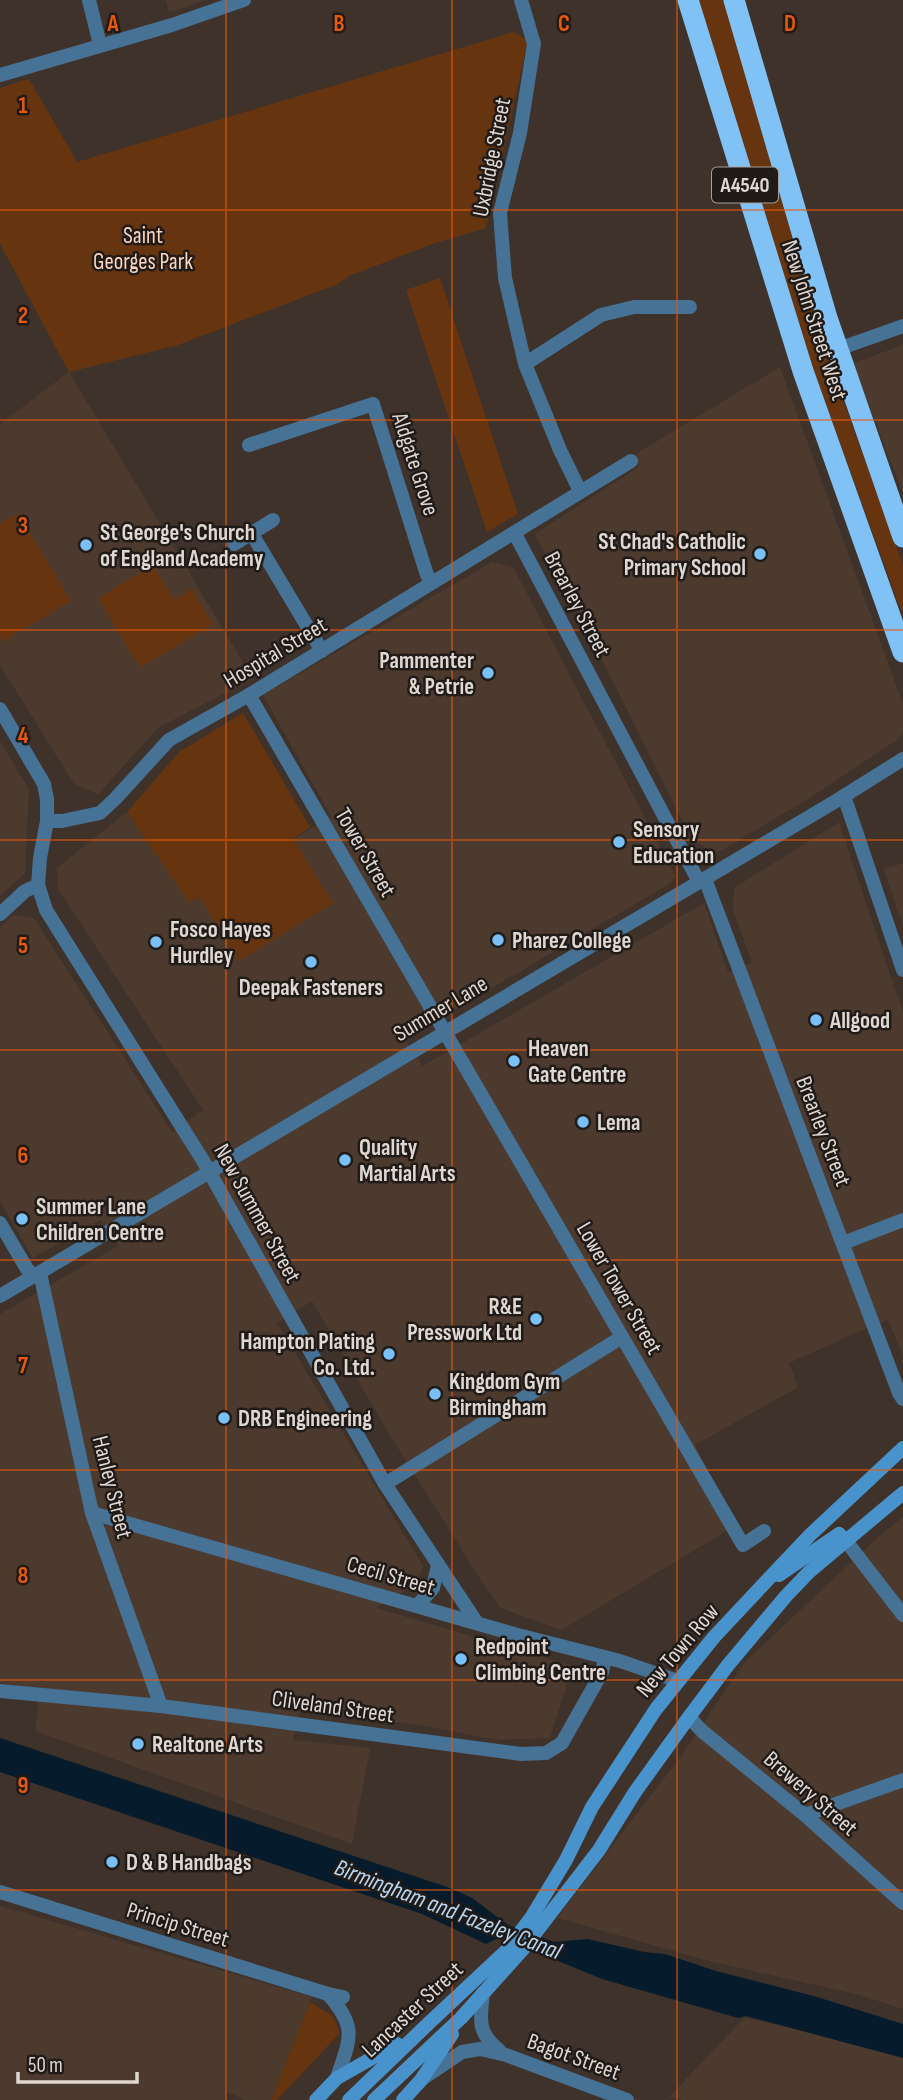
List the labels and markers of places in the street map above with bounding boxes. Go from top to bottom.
place label: St George's Church of England Academy [100,519,264,573]
place label: St Chad's Catholic Primary School [598,528,746,582]
marker: St George's Church of England Academy [78,537,94,553]
marker: St Chad's Catholic Primary School [752,546,768,562]
place label: Pammenter & Petrie [379,647,474,701]
marker: Pammenter & Petrie [480,665,496,681]
place label: Sensory Education [633,816,714,870]
marker: Sensory Education [611,834,627,850]
place label: Fosco Hayes Hurdley [170,916,271,970]
place label: Pharez College [512,927,631,955]
marker: Pharez College [490,932,506,948]
marker: Fosco Hayes Hurdley [148,934,164,950]
marker: Deepak Fasteners [303,954,319,970]
place label: Deepak Fasteners [239,974,383,1002]
place label: Allgood [829,1007,890,1035]
marker: Allgood [808,1012,824,1028]
place label: Heaven Gate Centre [528,1035,626,1089]
marker: Heaven Gate Centre [506,1053,522,1069]
place label: Lema [597,1109,640,1137]
marker: Lema [575,1114,591,1130]
place label: Quality Martial Arts [359,1134,456,1188]
marker: Quality Martial Arts [337,1152,353,1168]
place label: Summer Lane Children Centre [36,1193,164,1247]
marker: Summer Lane Children Centre [14,1211,30,1227]
place label: R&E Presswork Ltd [407,1293,522,1347]
marker: R&E Presswork Ltd [528,1311,544,1327]
place label: Hampton Plating Co. Ltd. [240,1328,375,1382]
marker: Hampton Plating Co. Ltd. [381,1346,397,1362]
place label: Kingdom Gym Birmingham [449,1368,560,1422]
marker: Kingdom Gym Birmingham [427,1386,443,1402]
place label: DRB Engineering [238,1405,372,1433]
marker: DRB Engineering [216,1410,232,1426]
place label: Redpoint Climbing Centre [475,1633,606,1687]
marker: Redpoint Climbing Centre [453,1651,469,1667]
place label: Realtone Arts [152,1731,263,1759]
marker: Realtone Arts [130,1736,146,1752]
place label: D & B Handbags [126,1849,252,1877]
marker: D & B Handbags [104,1854,120,1870]

